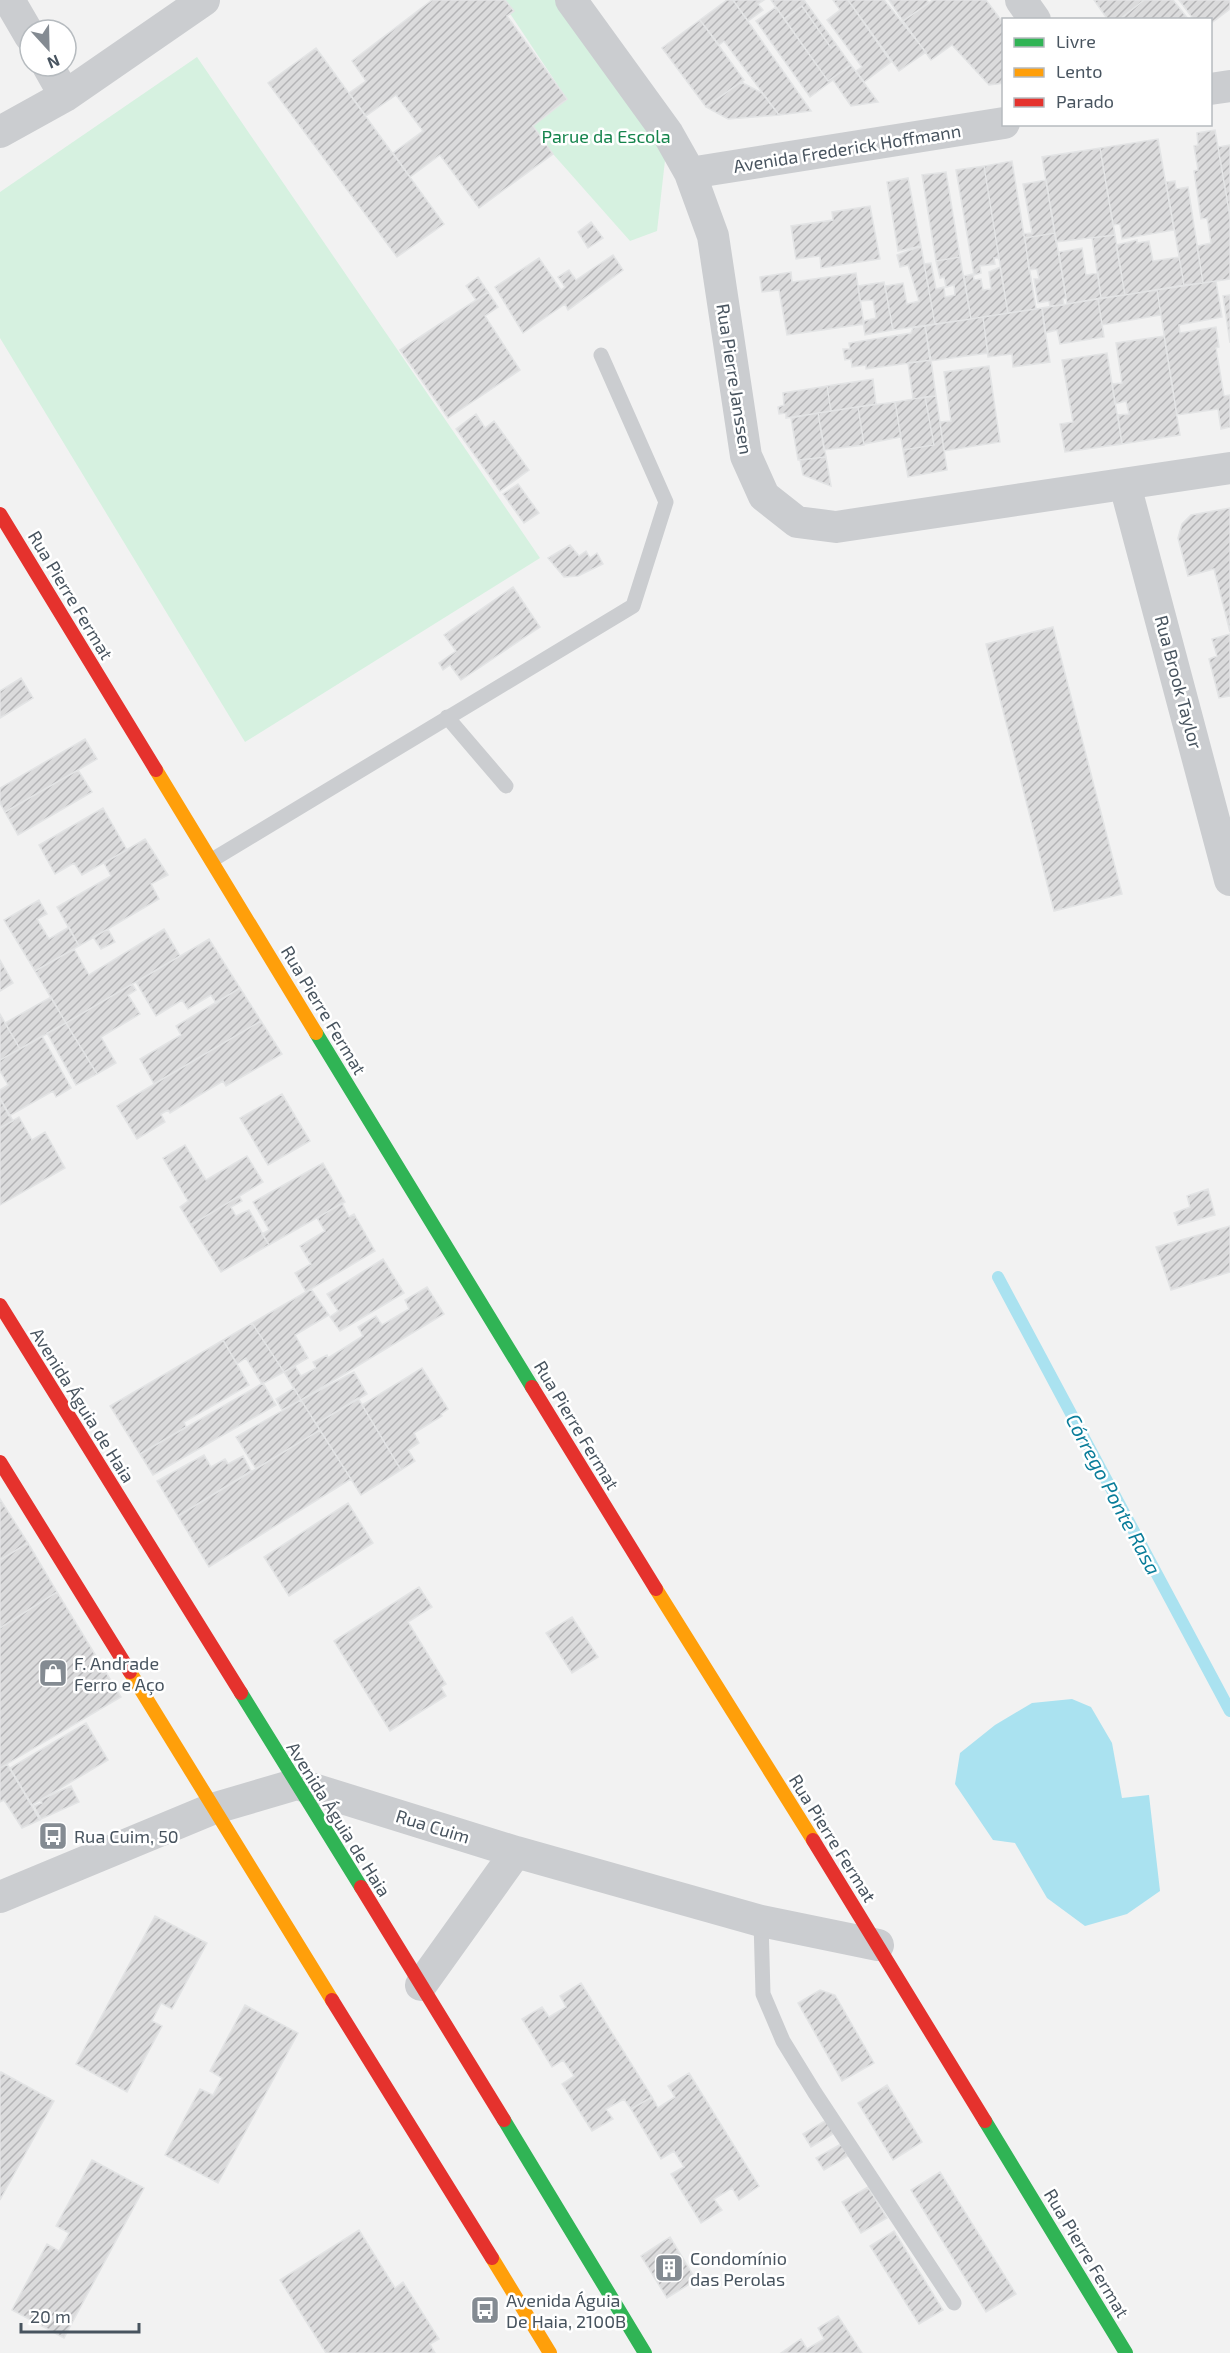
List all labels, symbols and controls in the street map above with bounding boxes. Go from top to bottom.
north arrow [18,18,78,78]
legend [1002,18,1212,126]
text: Livre [1056,30,1096,52]
text: N [45,51,63,73]
text: Lento [1056,60,1102,82]
text: Parado [1056,90,1114,112]
street label: Avenida Frederick Hoffmann [732,119,962,177]
park label: Parue da Escola [541,125,671,147]
street label: Rua Pierre Janssen [712,302,758,456]
street label: Rua Pierre Fermat [24,526,118,664]
street label: Rua Brook Taylor [1151,613,1207,751]
street label: Rua Pierre Fermat [277,941,371,1079]
street label: Avenida Águia de Haia [26,1323,140,1487]
street label: Rua Pierre Fermat [530,1356,624,1494]
water label: Córrego Ponte Rasa [1061,1409,1167,1579]
place label: F. Andrade Ferro e Aço [74,1652,165,1696]
shop icon: F. Andrade Ferro e Aço [37,1657,69,1689]
street label: Avenida Águia de Haia [282,1737,396,1901]
street label: Rua Pierre Fermat [785,1770,881,1906]
street label: Rua Cuim [393,1804,473,1848]
bus stop icon: Rua Cuim, 50 [37,1820,69,1852]
place label: Rua Cuim, 50 [74,1825,179,1847]
street label: Rua Pierre Fermat [1040,2184,1134,2322]
place label: Condomínio das Perolas [690,2247,787,2290]
building icon: Condomínio das Perolas [653,2252,685,2284]
place label: Avenida Águia De Haia, 2100B [506,2289,626,2332]
bus stop icon: Avenida Águia De Haia, 2100B [469,2294,501,2326]
scale bar [21,2296,140,2334]
text: 20 m [30,2305,71,2327]

